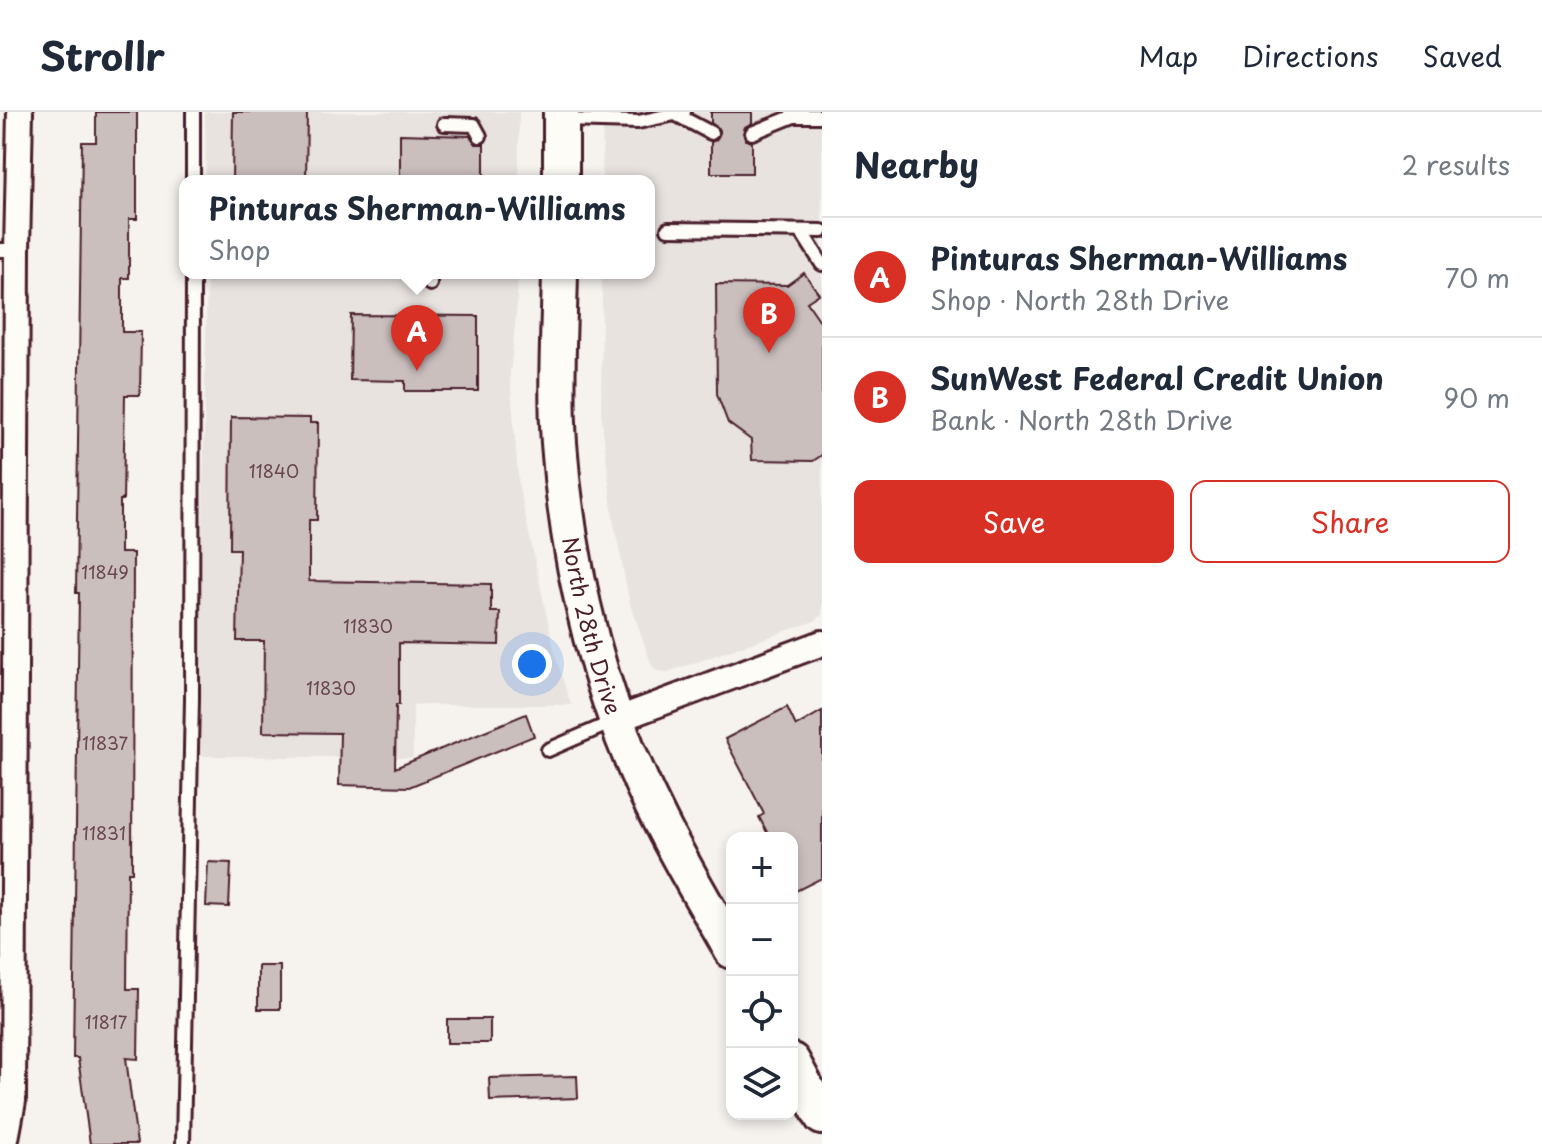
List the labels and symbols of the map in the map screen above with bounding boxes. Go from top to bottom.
pin: B [743,287,795,353]
pin: A [391,305,443,371]
house number: 11840 [249,457,299,484]
street label: North 28th Drive [555,534,631,719]
house number: 11849 [81,558,129,585]
house number: 11830 [343,612,393,639]
your location [512,644,552,684]
house number: 11830 [306,674,356,701]
house number: 11837 [82,729,128,756]
house number: 11831 [82,819,126,846]
house number: 11817 [85,1008,128,1035]

